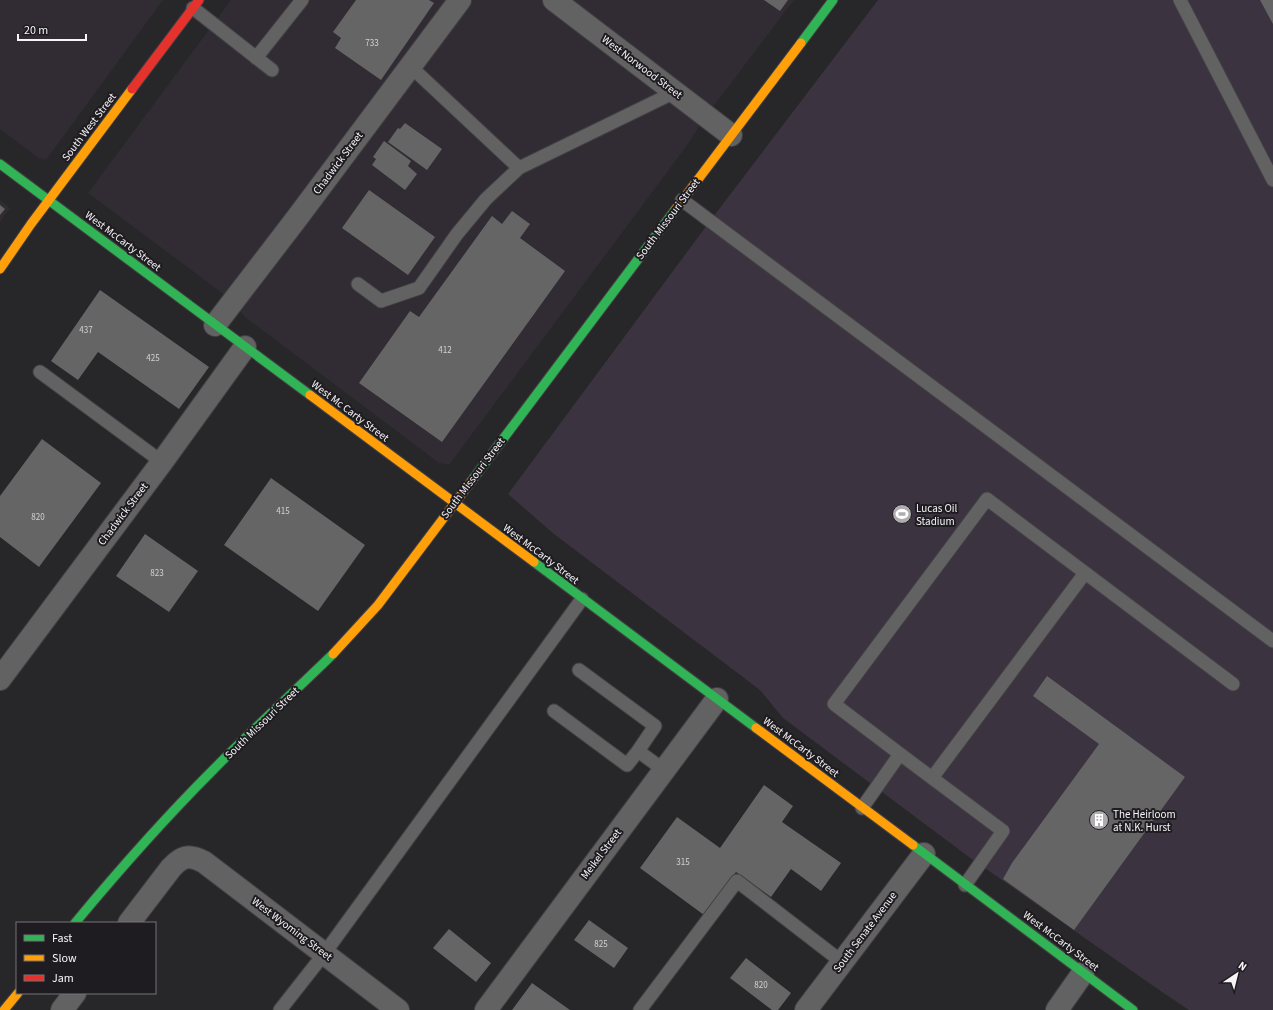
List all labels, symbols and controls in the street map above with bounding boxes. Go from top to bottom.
scale bar [18,16,86,42]
text: 20 m [24,22,48,39]
street label: West Norwood Street [599,32,686,102]
house number: 733 [365,37,379,50]
street label: South West Street [58,90,120,164]
street label: Chadwick Street [310,128,367,197]
street label: South Missouri Street [633,175,704,263]
street label: West McCarty Street [82,207,164,275]
house number: 437 [79,324,93,337]
house number: 412 [438,344,452,357]
house number: 425 [146,352,160,365]
street label: West Mc Carty Street [308,377,392,445]
street label: South Missouri Street [438,434,509,522]
street label: Chadwick Street [95,479,152,548]
place label: Lucas Oil Stadium [916,501,957,529]
sports icon: Lucas Oil Stadium [891,503,913,525]
house number: 415 [276,505,290,518]
house number: 820 [31,511,45,524]
street label: West McCarty Street [500,520,582,588]
house number: 823 [150,567,164,580]
street label: South Missouri Street [222,683,303,762]
street label: West McCarty Street [760,713,842,781]
place label: The Heirloom at N.K. Hurst [1113,807,1176,835]
building icon: The Heirloom at N.K. Hurst [1088,809,1110,831]
street label: Meikel Street [577,826,625,882]
house number: 315 [676,856,690,869]
street label: South Senate Avenue [830,888,901,975]
street label: West Wyoming Street [249,894,336,964]
street label: West McCarty Street [1020,907,1102,975]
legend [16,922,156,994]
text: Fast [52,930,72,947]
house number: 825 [594,938,608,951]
text: Slow [52,950,77,967]
north arrow [1217,954,1257,994]
text: N [1235,958,1250,974]
text: Jam [52,970,74,987]
house number: 820 [754,979,768,992]

